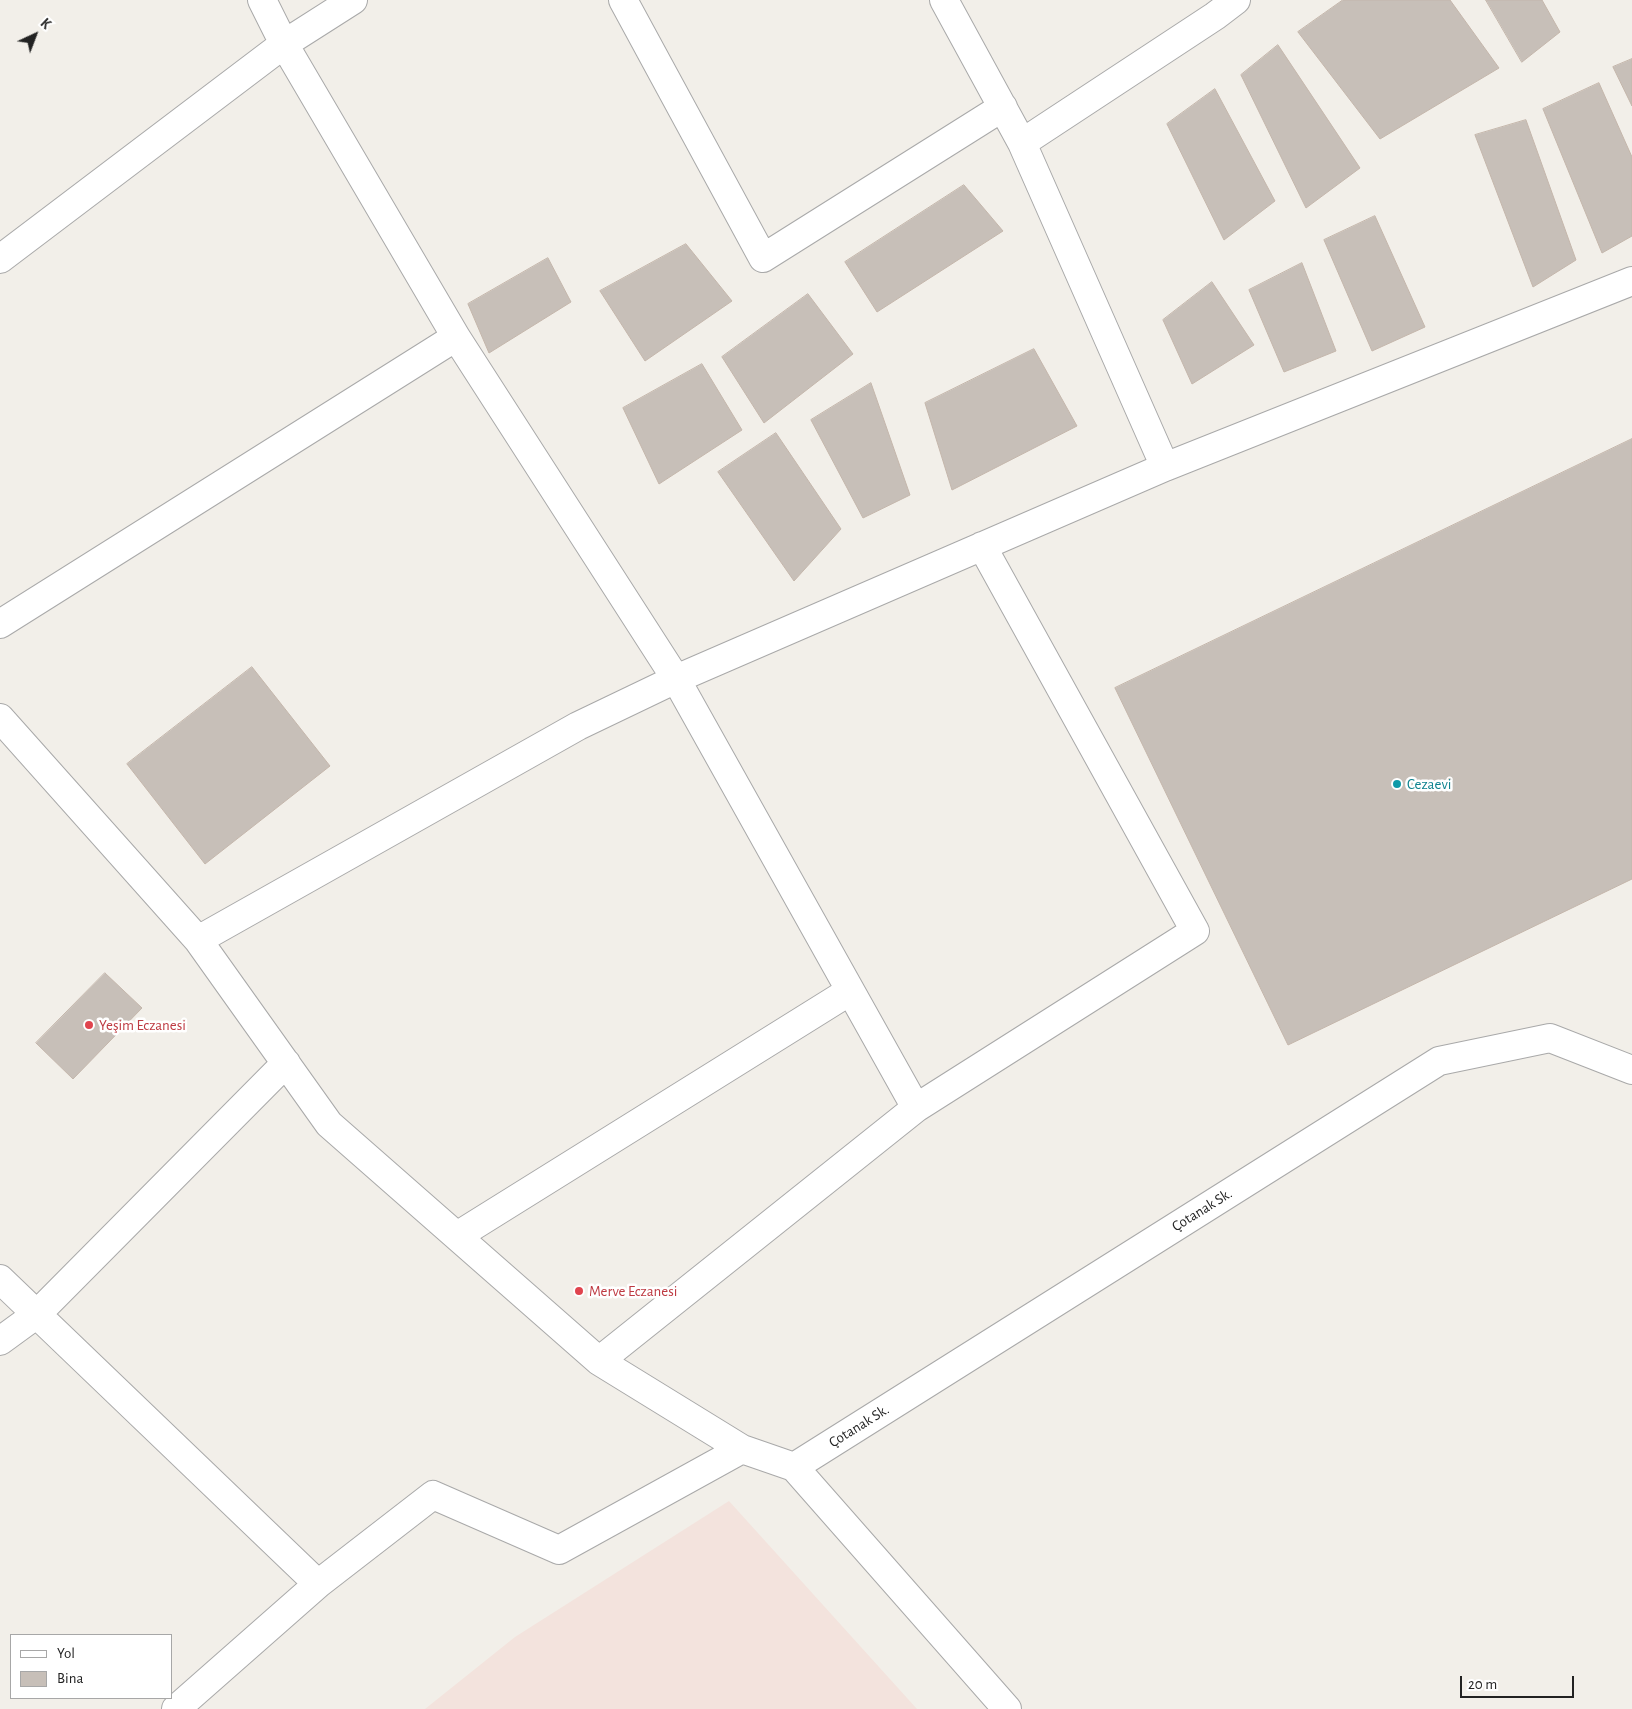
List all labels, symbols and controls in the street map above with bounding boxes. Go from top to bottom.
north arrow [10,10,60,60]
text: K [37,16,53,32]
place label: Cezaevi [1407,775,1451,793]
marker: Cezaevi [1391,778,1403,790]
place label: Yeşim Eczanesi [99,1016,186,1034]
marker: Yeşim Eczanesi [83,1019,95,1031]
street label: Çotanak Sk. [1169,1184,1235,1236]
place label: Merve Eczanesi [589,1282,677,1300]
marker: Merve Eczanesi [573,1285,585,1297]
street label: Çotanak Sk. [826,1400,892,1452]
legend [10,1634,172,1699]
text: Yol [57,1646,75,1661]
scale bar [1462,1666,1576,1698]
text: Bina [57,1671,83,1686]
text: 20 m [1468,1677,1497,1692]

